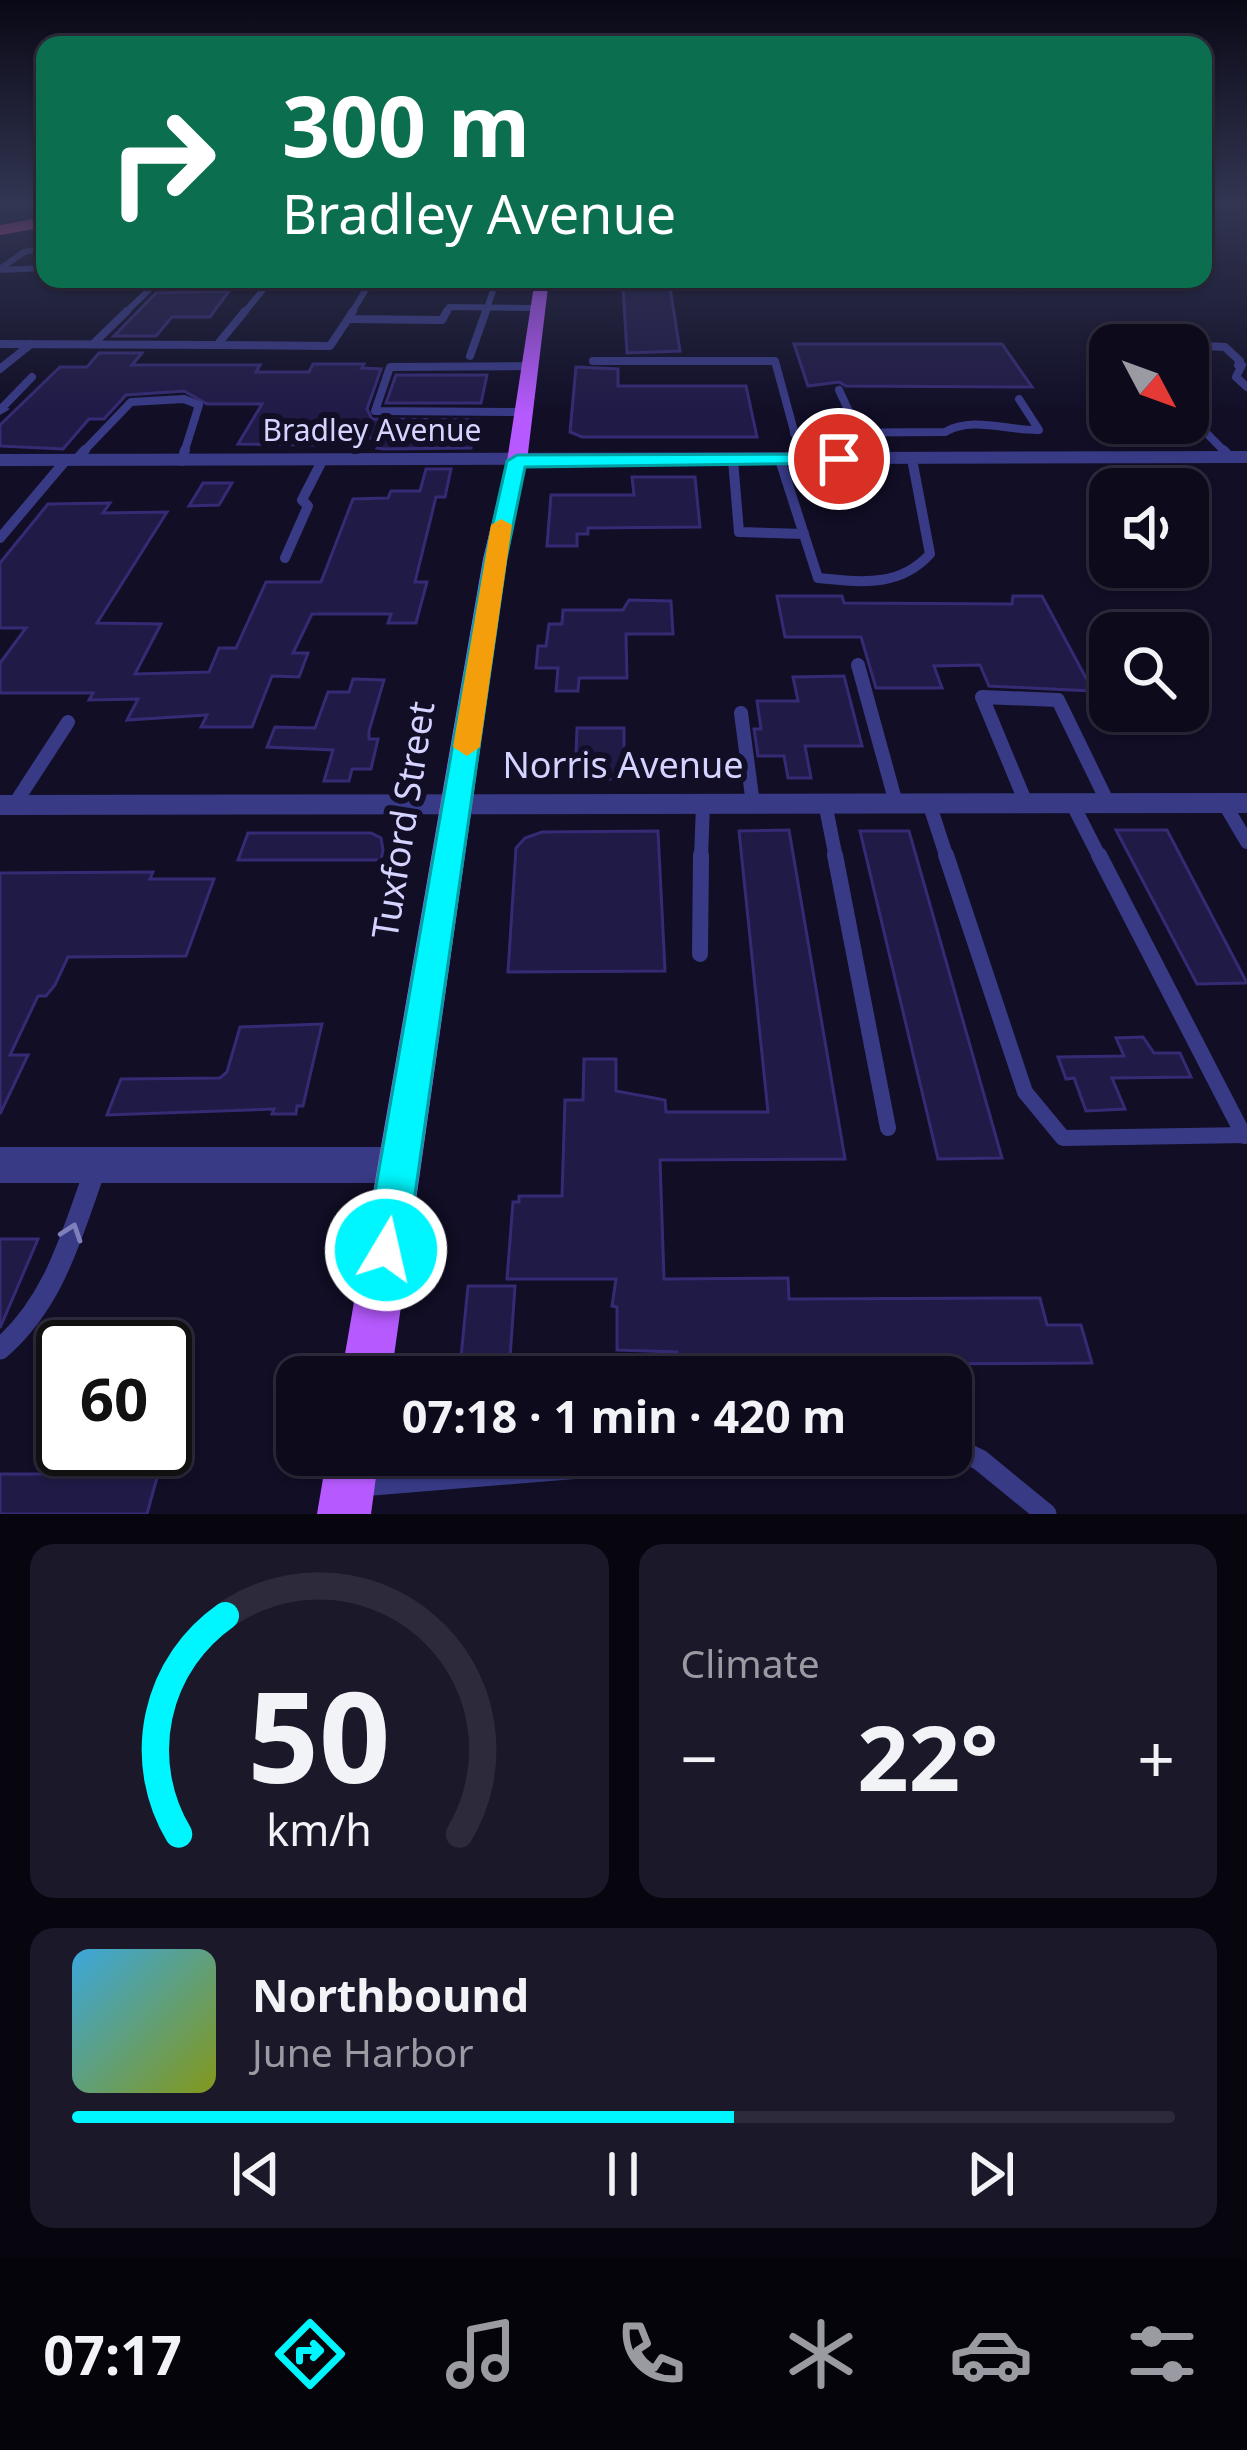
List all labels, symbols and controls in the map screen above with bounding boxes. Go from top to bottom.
text: 300 m [282,67,530,182]
icon: right [84,84,240,240]
text: Bradley Avenue [282,176,676,250]
north arrow [1089,324,1209,444]
map controls [1089,324,1209,732]
pin [788,408,890,510]
street label: Bradley Avenue [262,409,482,450]
icon: arrive [806,426,872,492]
button: sound [1089,468,1209,588]
button: search [1089,612,1209,732]
street label: Tuxford Street [360,698,445,942]
street label: Norris Avenue [502,740,744,789]
position arrow [323,1187,449,1313]
one-way arrow [58,1223,82,1244]
speed limit sign: 60 [36,1320,192,1476]
text: 07:18 · 1 min · 420 m [402,1385,846,1446]
text: Climate [681,1636,820,1689]
text: 50 [248,1650,391,1820]
text: 22° [857,1695,998,1817]
text: − [681,1712,718,1802]
text: + [1137,1712,1175,1802]
text: km/h [267,1800,372,1859]
text: Northbound [252,1964,529,2025]
text: June Harbor [252,2025,474,2078]
icon: previous [223,2141,289,2207]
icon: pause [590,2141,656,2207]
icon: next [958,2141,1024,2207]
icon: directions [268,2312,352,2396]
icon: music [439,2312,523,2396]
icon: phone [609,2312,693,2396]
icon: climate [779,2312,863,2396]
icon: car [949,2312,1033,2396]
icon: filters [1120,2312,1204,2396]
text: 07:17 [43,2317,182,2391]

